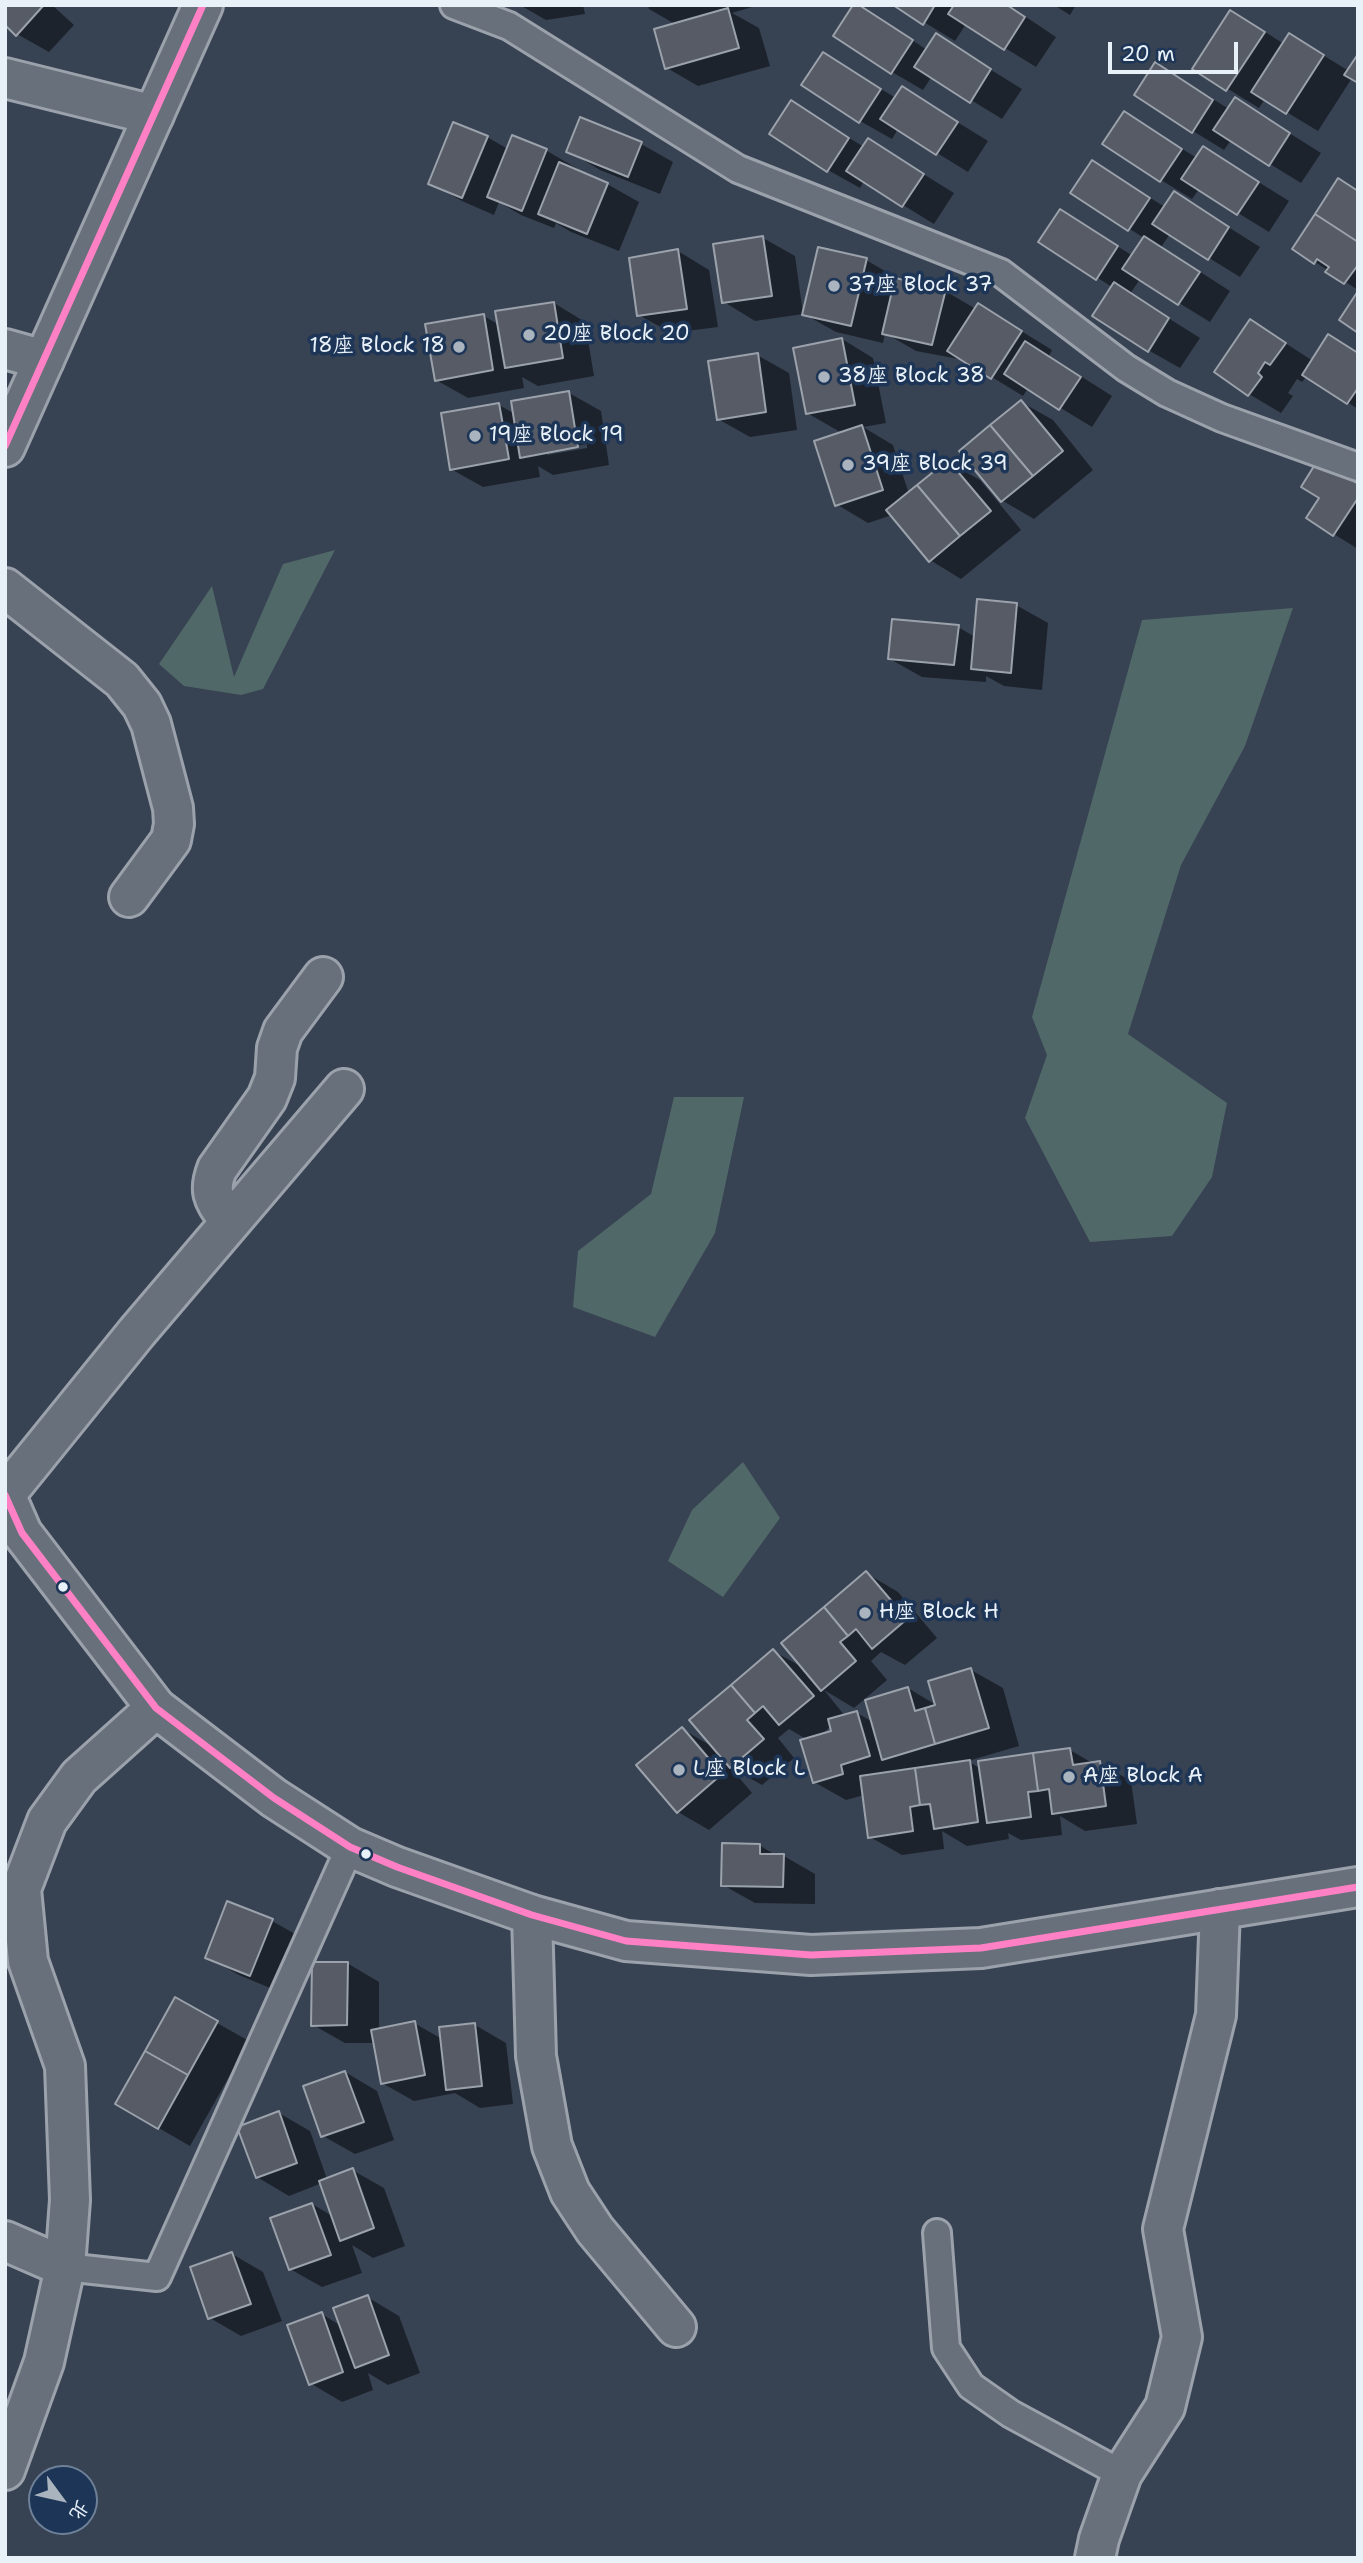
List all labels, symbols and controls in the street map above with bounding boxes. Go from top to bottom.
scale bar [1111,28,1240,72]
text: 20 m [1121,40,1175,68]
place label: 37座 Block 37 [848,273,992,299]
marker: 37座 Block 37 [826,278,842,294]
place label: 20座 Block 20 [543,322,690,348]
marker: 20座 Block 20 [521,327,537,343]
place label: 18座 Block 18 [310,334,445,360]
marker: 18座 Block 18 [451,339,467,355]
place label: 38座 Block 38 [838,364,985,390]
marker: 38座 Block 38 [816,369,832,385]
place label: 19座 Block 19 [489,423,623,449]
marker: 19座 Block 19 [467,428,483,444]
place label: 39座 Block 39 [862,452,1008,478]
marker: 39座 Block 39 [840,457,856,473]
unlabelled marker [56,1580,70,1594]
place label: H座 Block H [879,1600,999,1626]
marker: H座 Block H [857,1605,873,1621]
place label: L座 Block L [693,1757,805,1783]
marker: L座 Block L [671,1762,687,1778]
place label: A座 Block A [1083,1764,1203,1790]
marker: A座 Block A [1061,1769,1077,1785]
unlabelled marker [359,1847,373,1861]
north arrow [28,2465,98,2535]
text: 北 [64,2496,95,2525]

